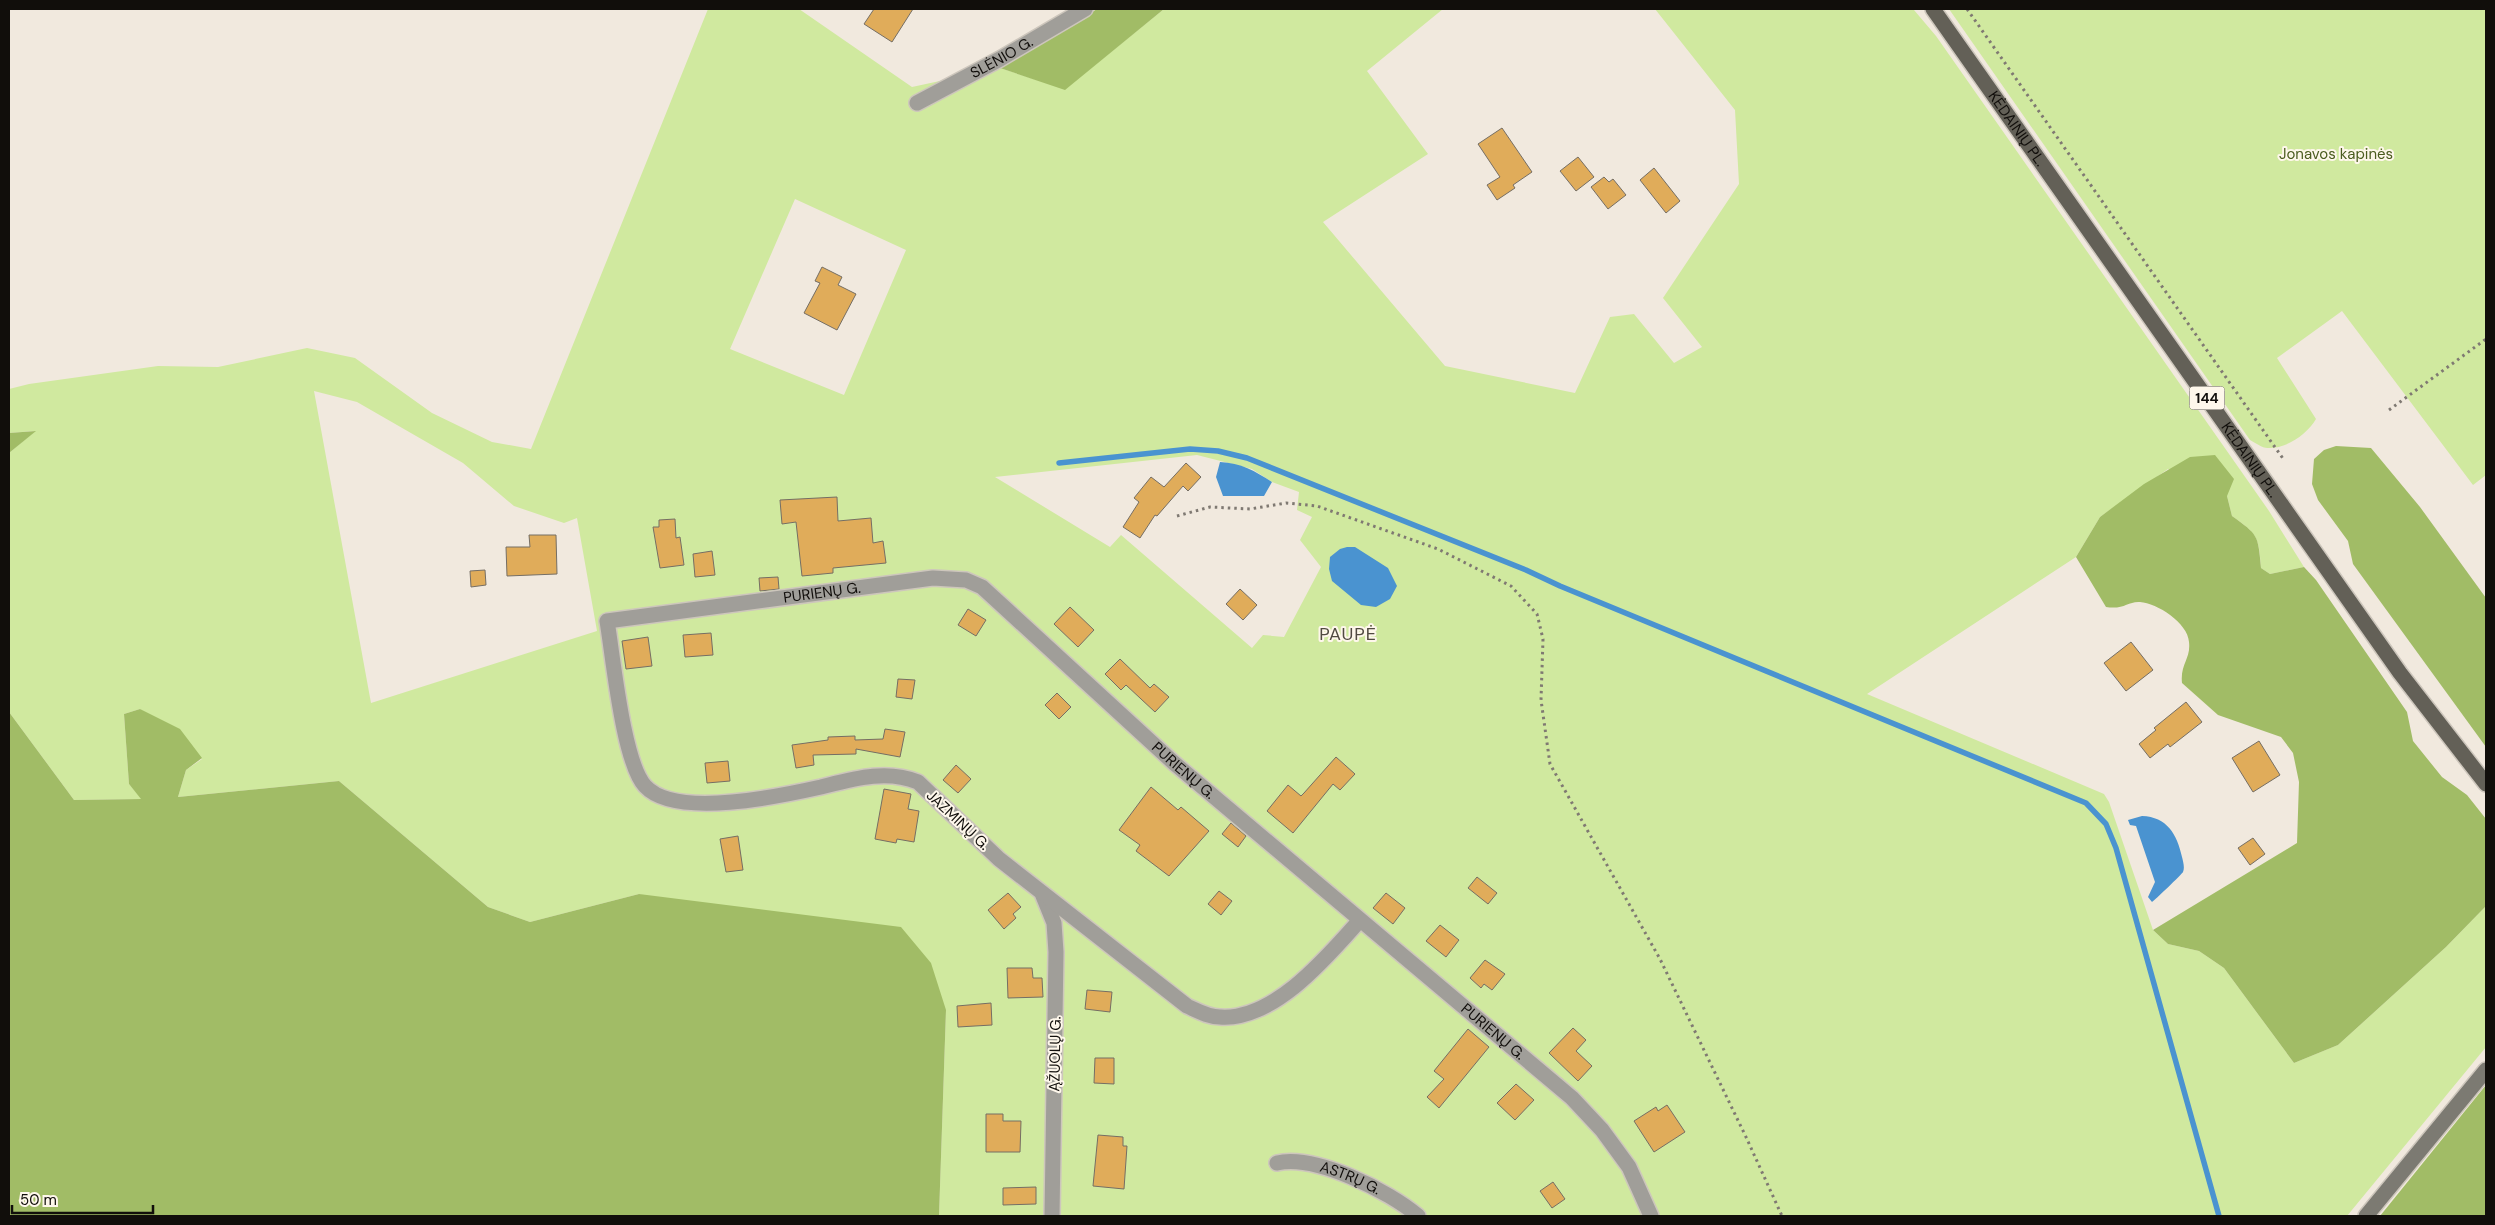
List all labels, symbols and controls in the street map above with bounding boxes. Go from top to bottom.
street label: SLĖNIO G. [967,32,1037,83]
street label: KĖDAINIŲ PL. [1984,87,2050,170]
park label: Jonavos kapinės [2279,144,2393,164]
road number: 144 [2190,386,2224,409]
street label: KĖDAINIŲ PL. [2217,418,2283,501]
street label: PURIENŲ G. [782,578,862,608]
district label: PAUPĖ [1319,622,1377,646]
street label: PURIENŲ G. [1147,737,1219,804]
street label: JAZMINŲ G. [922,785,994,855]
street label: PURIENŲ G. [1457,999,1529,1064]
street label: ĄŽUOLŲ G. [1044,1016,1066,1092]
street label: ASTRŲ G. [1318,1157,1384,1199]
scale bar [12,1182,154,1214]
text: 50 m [20,1190,57,1210]

